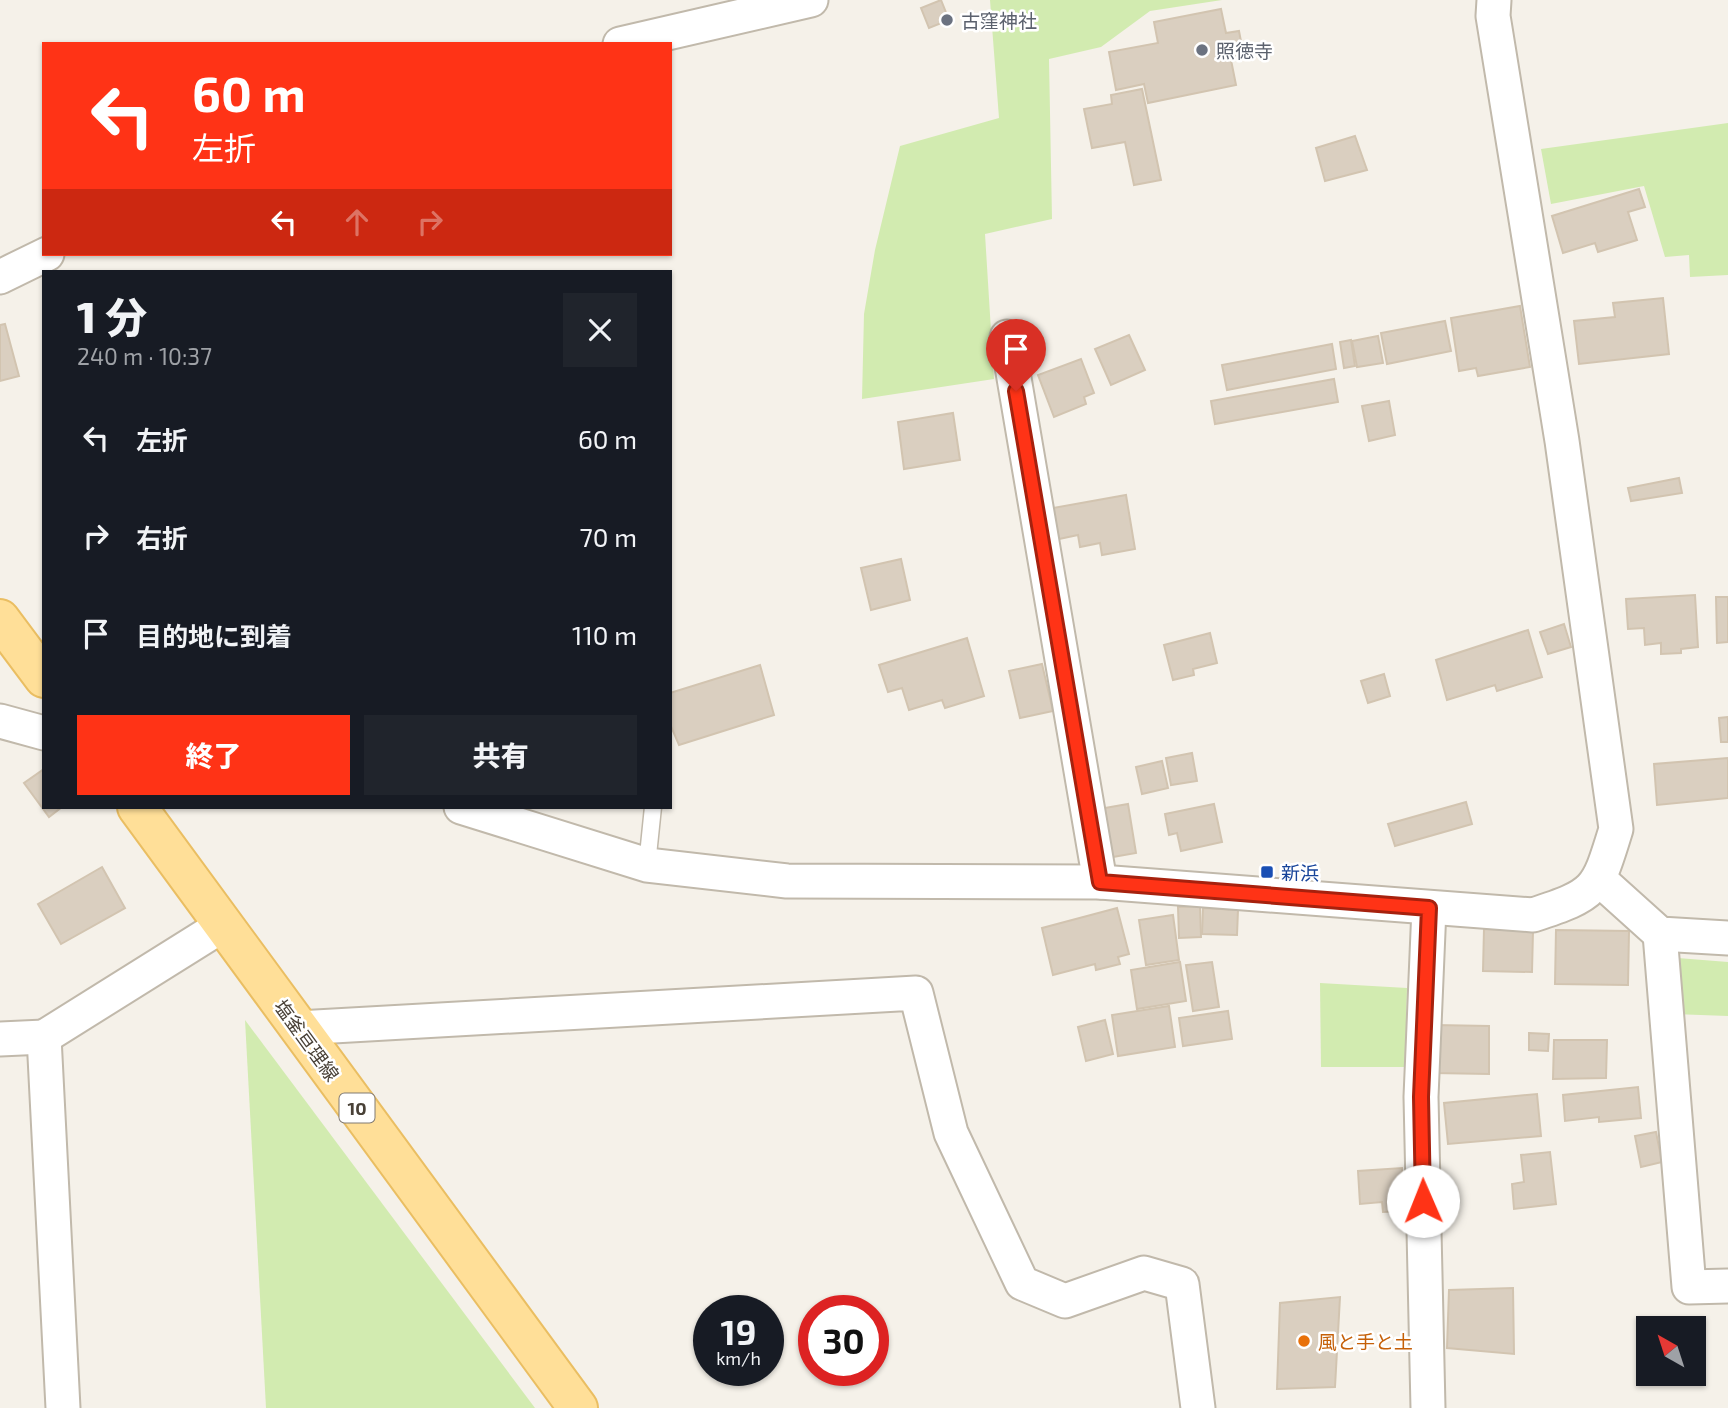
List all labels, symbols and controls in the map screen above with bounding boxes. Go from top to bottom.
place label: 古窪神社 [961,9,1037,32]
marker: 古窪神社 [939,12,955,28]
place label: 照徳寺 [1216,39,1273,62]
marker: 照徳寺 [1194,42,1210,58]
text: 60 m [192,63,306,122]
icon: left [77,70,168,161]
text: 左折 [192,128,256,166]
icon: left [265,203,303,241]
icon: ahead [338,203,376,241]
icon: right [411,203,449,241]
text: 1 分 [77,291,147,341]
button: close [563,293,637,367]
pin [986,319,1046,391]
icon: arrive [997,330,1035,368]
text: 240 m · 10:37 [77,342,212,370]
icon: left [77,419,115,457]
text: 60 m [578,423,637,454]
text: 左折 [136,424,188,455]
icon: right [77,517,115,555]
text: 70 m [579,521,637,552]
text: 右折 [136,522,188,553]
icon: arrive [77,615,115,653]
text: 110 m [572,619,637,650]
text: 目的地に到着 [136,620,292,651]
button: 終了 [77,715,350,795]
button: 共有 [364,715,637,795]
place label: 新浜 [1281,861,1319,884]
marker: 新浜 [1259,864,1275,880]
street label: 塩釜亘理線 [270,995,344,1085]
road number: 10 [340,1093,374,1122]
position arrow [1386,1164,1460,1238]
speed limit sign: 30 [798,1295,889,1386]
text: 19 [721,1310,756,1352]
north arrow [1636,1316,1706,1386]
map controls [1636,1316,1706,1386]
place label: 風と手と土 [1318,1330,1413,1353]
marker: 風と手と土 [1296,1333,1312,1349]
text: km/h [716,1347,761,1369]

